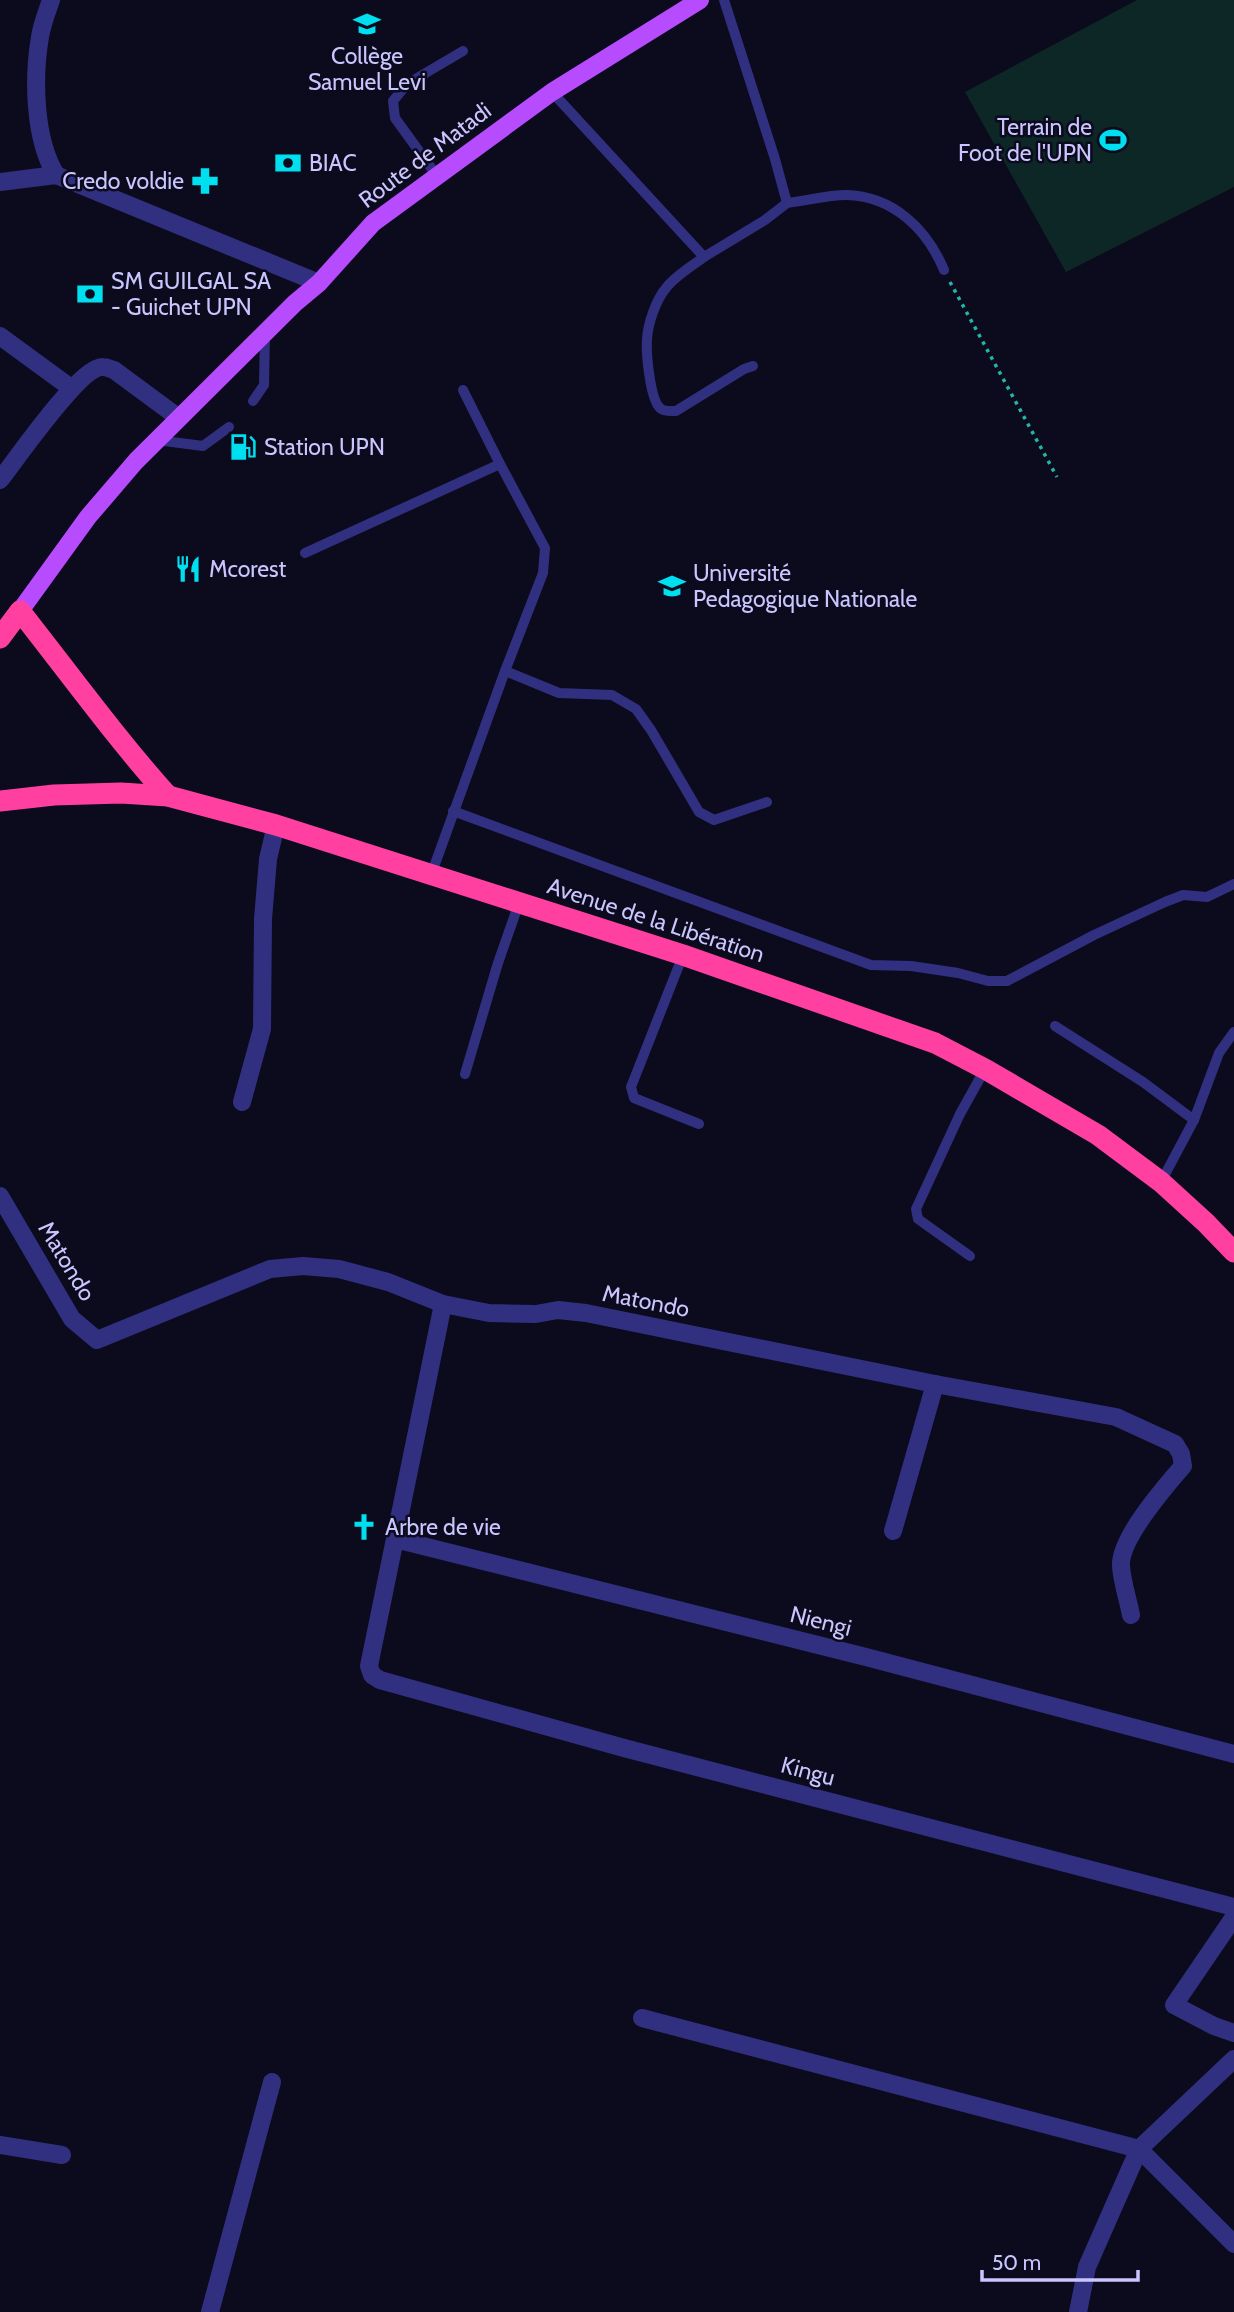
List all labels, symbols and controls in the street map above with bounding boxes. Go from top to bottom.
school or university icon: Collège Samuel Levi [352,9,382,39]
place label: Collège Samuel Levi [308,42,426,96]
street label: Route de Matadi [353,96,497,214]
place label: Terrain de Foot de l'UPN [958,113,1092,167]
sports icon: Terrain de Foot de l'UPN [1098,125,1128,155]
bank icon: BIAC [273,148,303,178]
place label: BIAC [309,149,357,177]
pharmacy icon: Credo voldie [190,166,220,196]
place label: Credo voldie [62,167,184,195]
place label: SM GUILGAL SA - Guichet UPN [111,267,271,321]
bank icon: SM GUILGAL SA - Guichet UPN [75,279,105,309]
fuel station icon: Station UPN [228,432,258,462]
place label: Station UPN [264,433,385,461]
restaurant icon: Mcorest [173,554,203,584]
place label: Mcorest [209,555,287,583]
place label: Université Pedagogique Nationale [693,559,917,613]
school or university icon: Université Pedagogique Nationale [657,571,687,601]
street label: Avenue de la Libération [544,872,768,968]
street label: Matondo [32,1216,102,1306]
street label: Matondo [600,1279,692,1323]
church icon: Arbre de vie [349,1512,379,1542]
place label: Arbre de vie [385,1513,501,1541]
street label: Niengi [787,1600,855,1642]
street label: Kingu [778,1750,838,1792]
scale bar [982,2238,1138,2282]
text: 50 m [992,2250,1041,2275]

